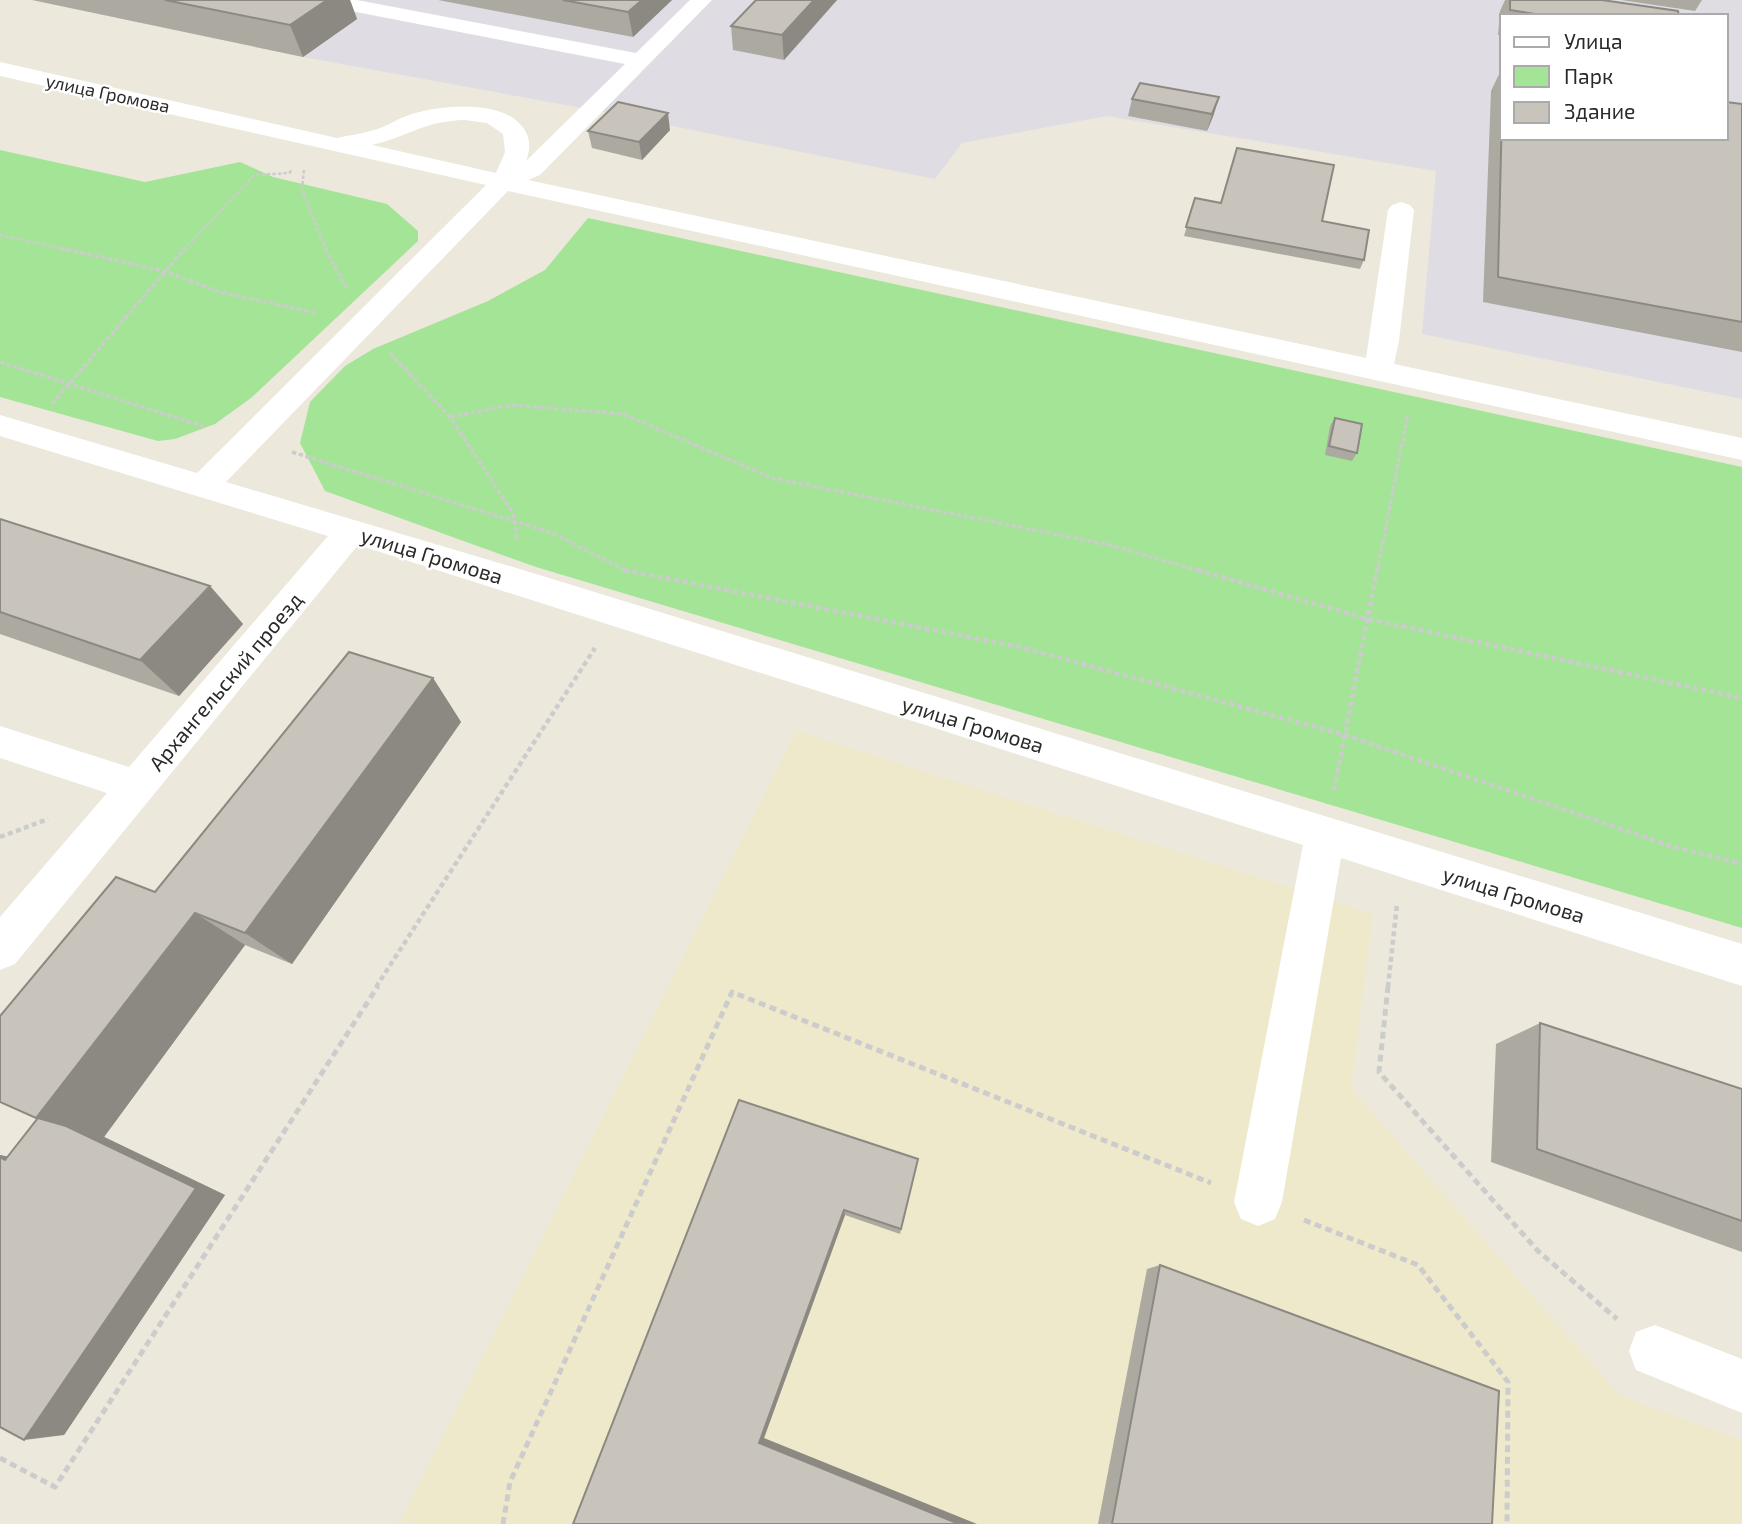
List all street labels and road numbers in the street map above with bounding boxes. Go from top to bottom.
street label: улица Громова [44,69,172,117]
street label: улица Громова [358,522,506,589]
street label: Архангельский проезд [143,587,307,775]
street label: улица Громова [899,691,1047,758]
street label: улица Громова [1440,861,1588,928]

